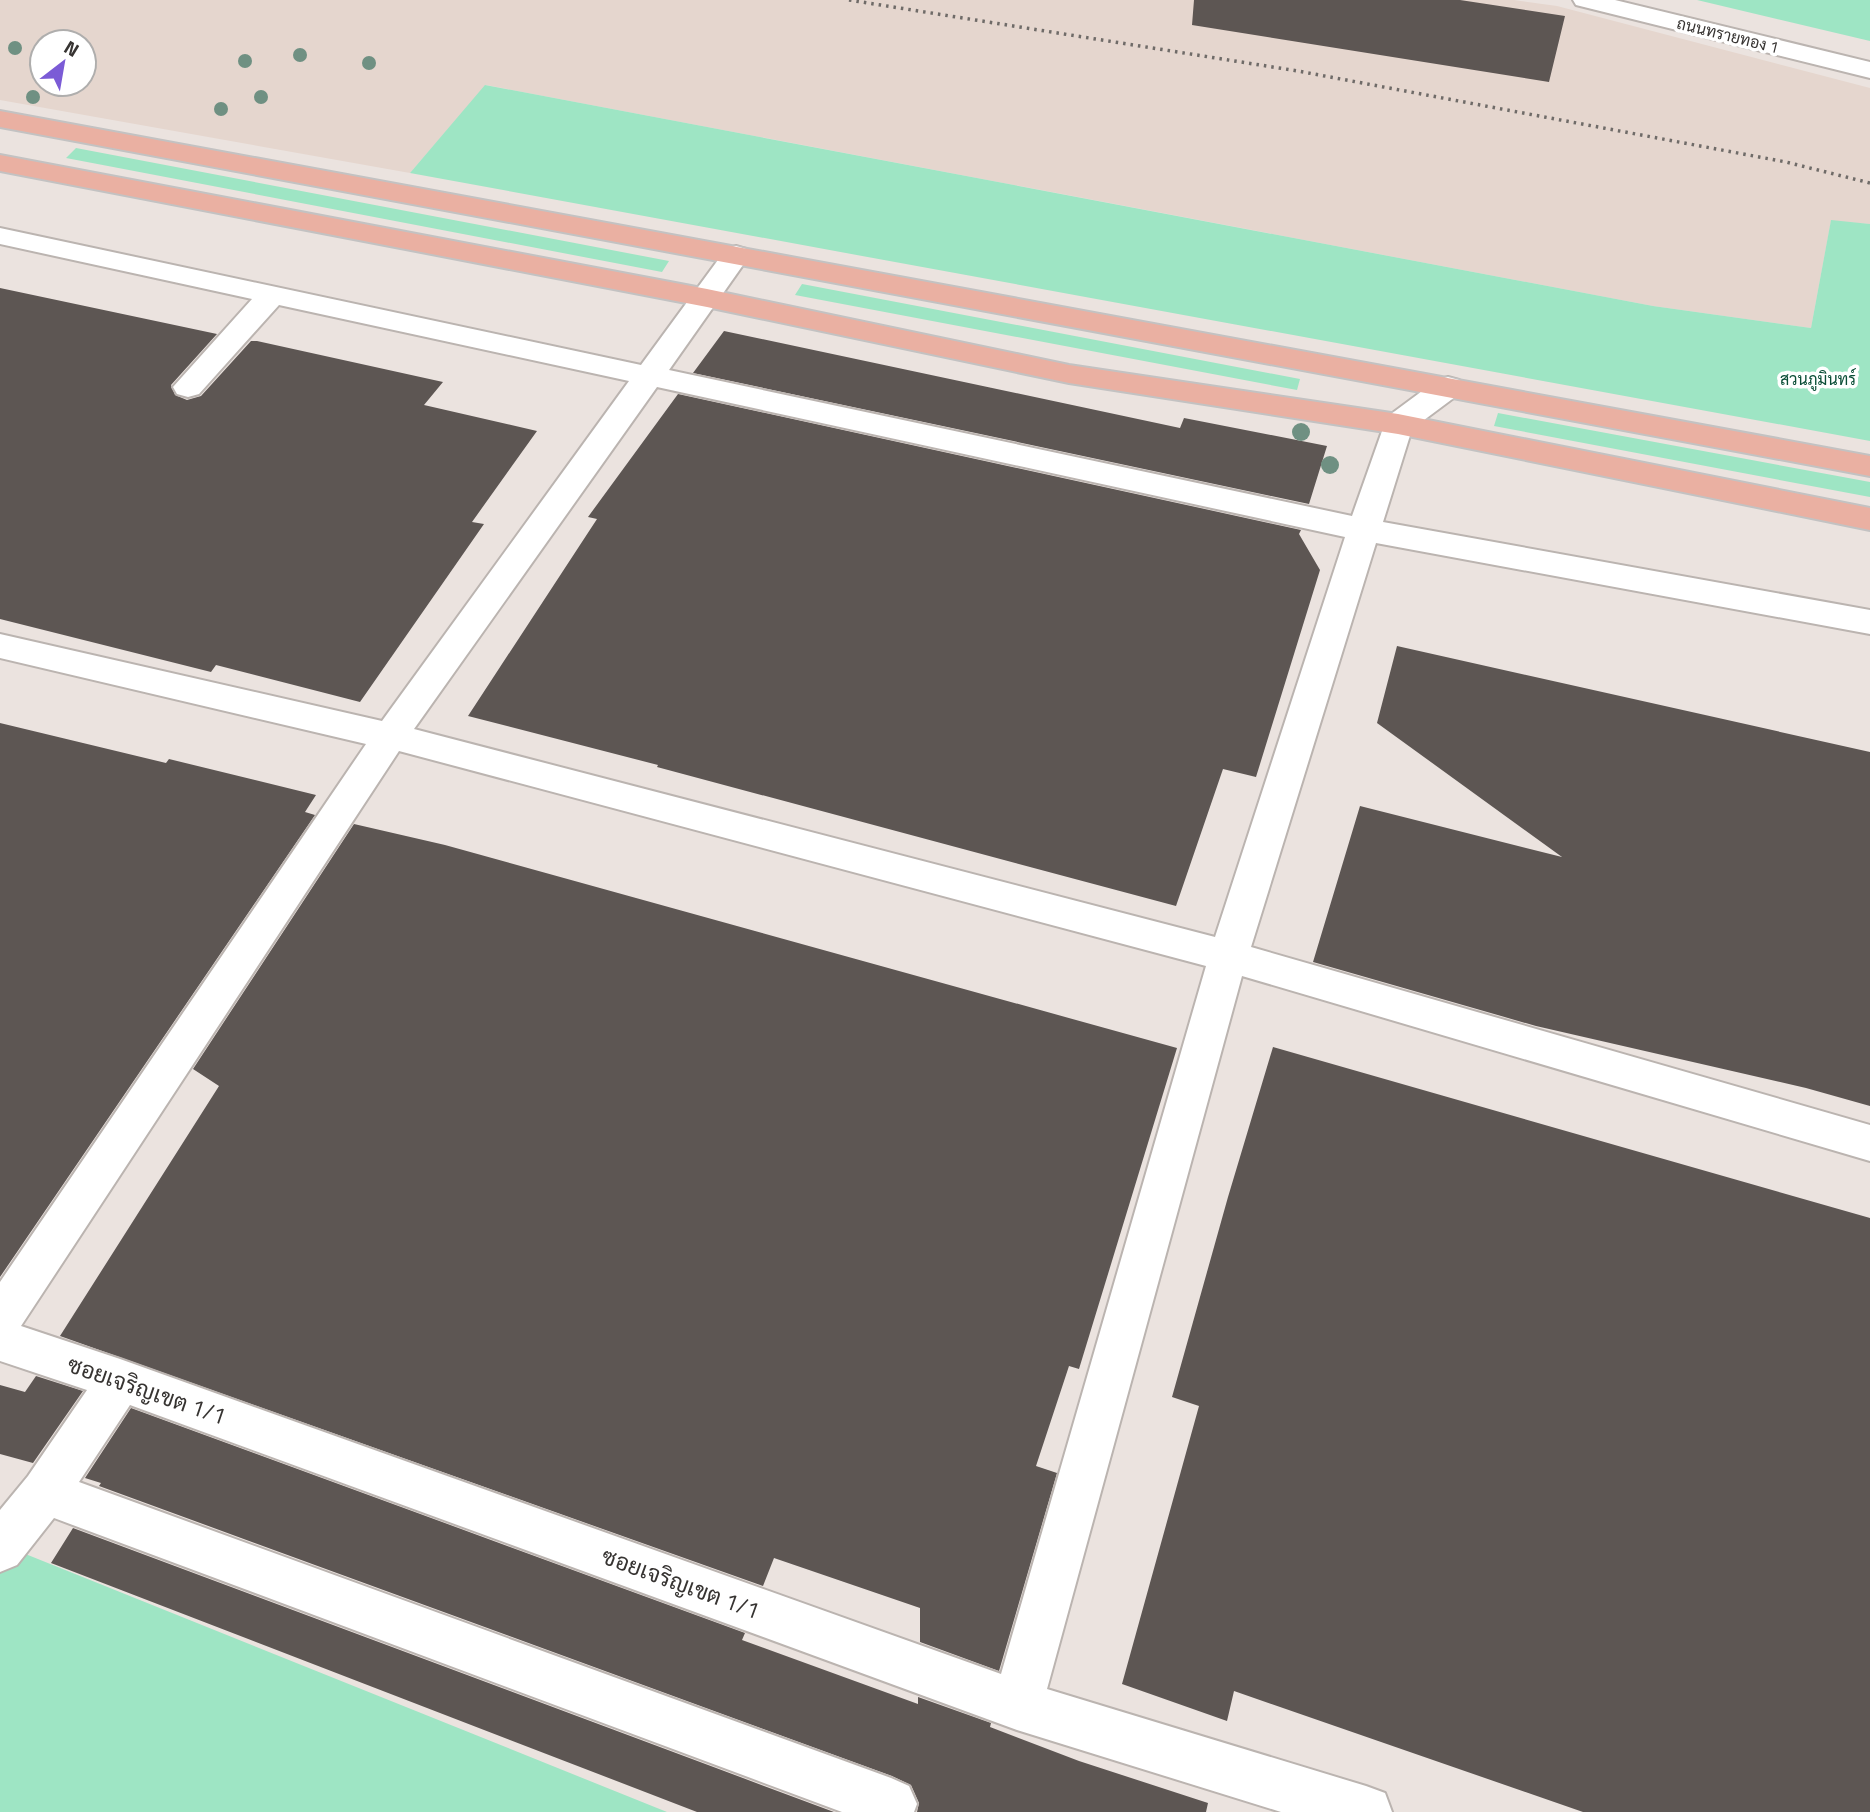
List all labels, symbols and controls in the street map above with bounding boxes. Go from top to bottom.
street label: ถนนทรายทอง 1 [1674,11,1782,59]
north arrow [28,28,98,98]
text: N [59,32,85,64]
park label: สวนภูมินทร์ [1780,367,1856,391]
street label: ซอยเจริญเขต 1/1 [63,1346,231,1434]
street label: ซอยเจริญเขต 1/1 [597,1538,765,1628]

